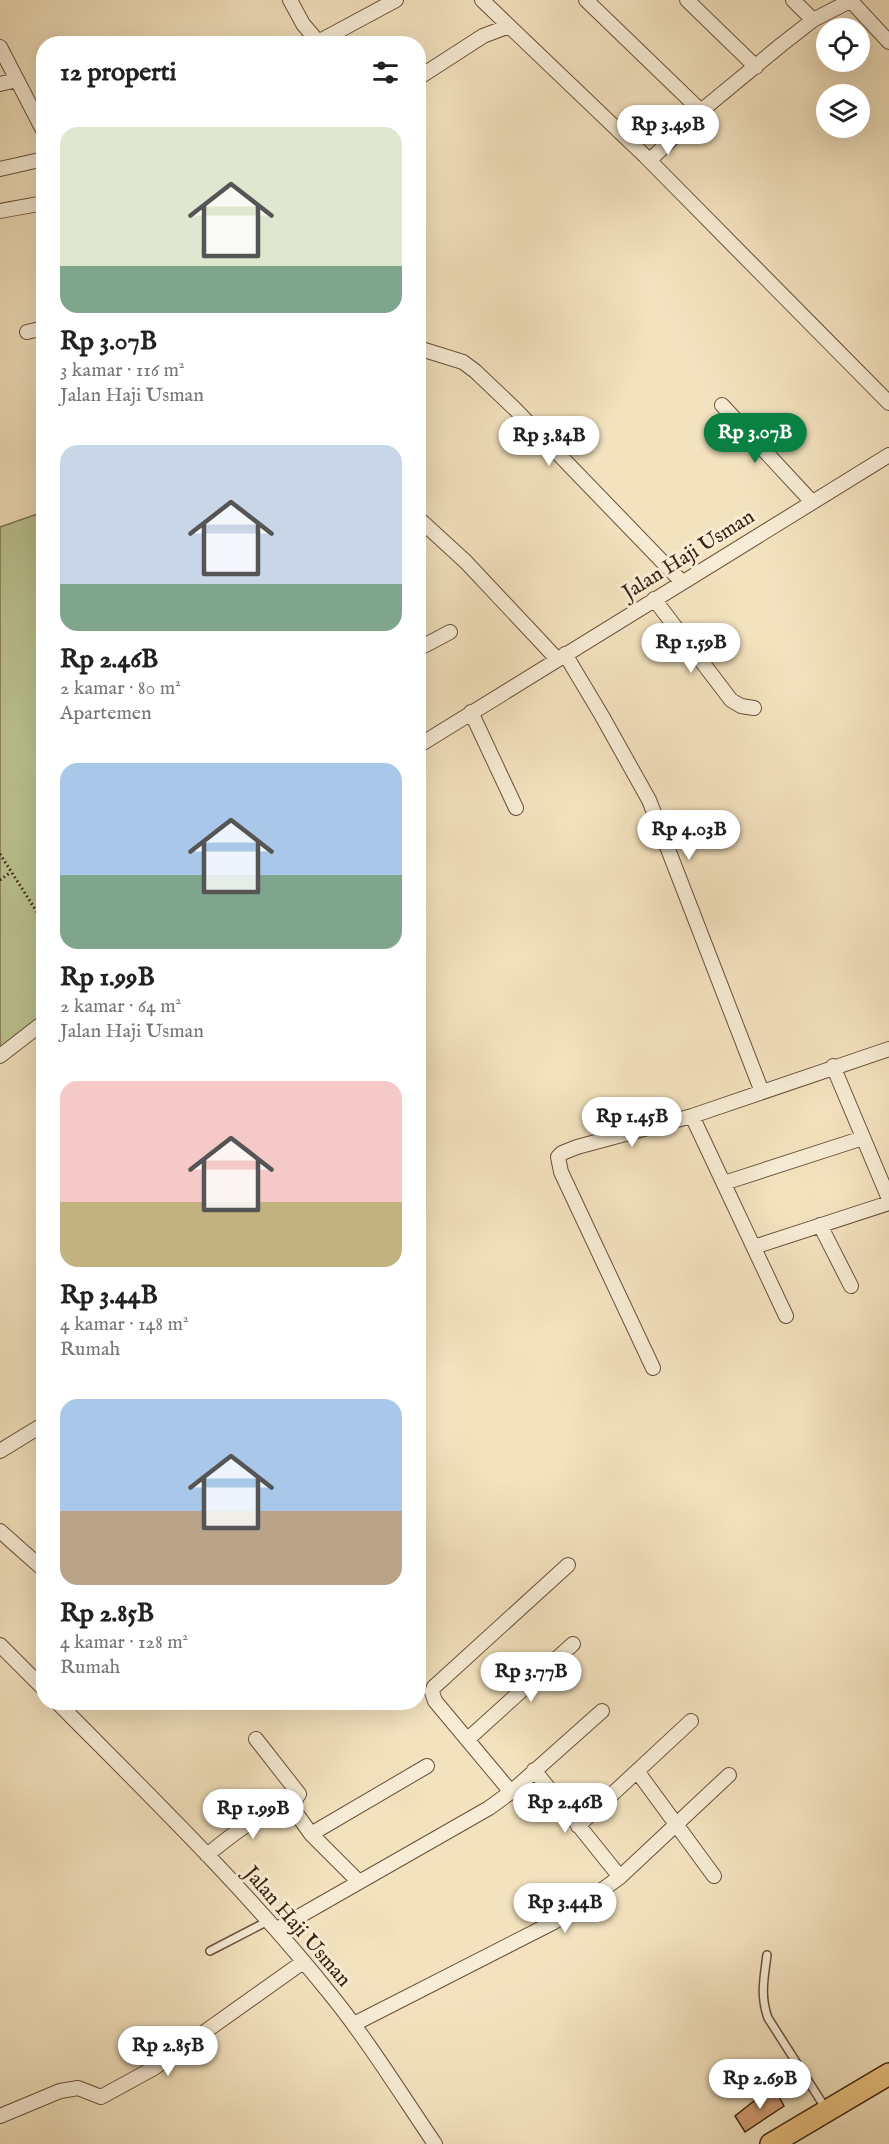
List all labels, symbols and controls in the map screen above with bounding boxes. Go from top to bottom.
map controls [816,18,870,138]
button: locate [816,18,870,72]
text: 12 properti [60,56,177,89]
icon: filters [369,56,402,89]
button: layers [816,84,870,138]
pin: Rp 3.49B [606,105,730,156]
text: Rp 3.49B [631,112,705,137]
icon: home [177,166,285,274]
text: Rp 3.07B [60,325,157,358]
text: 3 kamar · 116 m² [60,358,185,383]
text: Jalan Haji Usman [60,383,204,408]
pin: Rp 3.07B [693,413,817,464]
pin: Rp 3.84B [487,416,611,467]
text: Rp 3.07B [718,420,792,445]
text: Rp 3.84B [513,423,585,448]
icon: home [177,484,285,592]
street label: Jalan Haji Usman [616,504,760,608]
pin: Rp 1.59B [629,623,753,674]
text: Rp 1.59B [655,630,727,655]
text: Rp 2.46B [60,643,158,676]
text: 2 kamar · 80 m² [60,676,181,701]
text: Apartemen [60,701,152,726]
icon: home [177,802,285,910]
pin: Rp 4.03B [627,810,751,861]
text: Rp 4.03B [651,817,727,842]
text: Rp 1.99B [60,961,155,994]
text: 2 kamar · 64 m² [60,994,181,1019]
text: Jalan Haji Usman [60,1019,204,1044]
pin: Rp 1.45B [570,1097,694,1148]
text: Rp 1.45B [596,1104,668,1129]
icon: home [177,1120,285,1228]
text: Rp 3.44B [60,1279,158,1312]
text: 4 kamar · 148 m² [60,1312,189,1337]
text: Rumah [60,1337,120,1362]
icon: home [177,1438,285,1546]
text: Rp 2.85B [60,1597,154,1630]
text: 4 kamar · 128 m² [60,1630,188,1655]
pin: Rp 3.77B [469,1652,593,1703]
text: Rumah [60,1655,120,1680]
text: Rp 3.77B [495,1659,567,1684]
pin: Rp 2.46B [503,1783,627,1834]
pin: Rp 1.99B [191,1789,315,1840]
text: Rp 2.46B [527,1790,603,1815]
text: Rp 1.99B [217,1796,289,1821]
street label: Jalan Haji Usman [236,1860,357,1993]
pin: Rp 3.44B [503,1883,627,1934]
text: Rp 3.44B [527,1890,603,1915]
pin: Rp 2.85B [106,2026,230,2077]
text: Rp 2.85B [132,2033,204,2058]
pin: Rp 2.69B [698,2059,822,2110]
text: Rp 2.69B [723,2066,797,2091]

